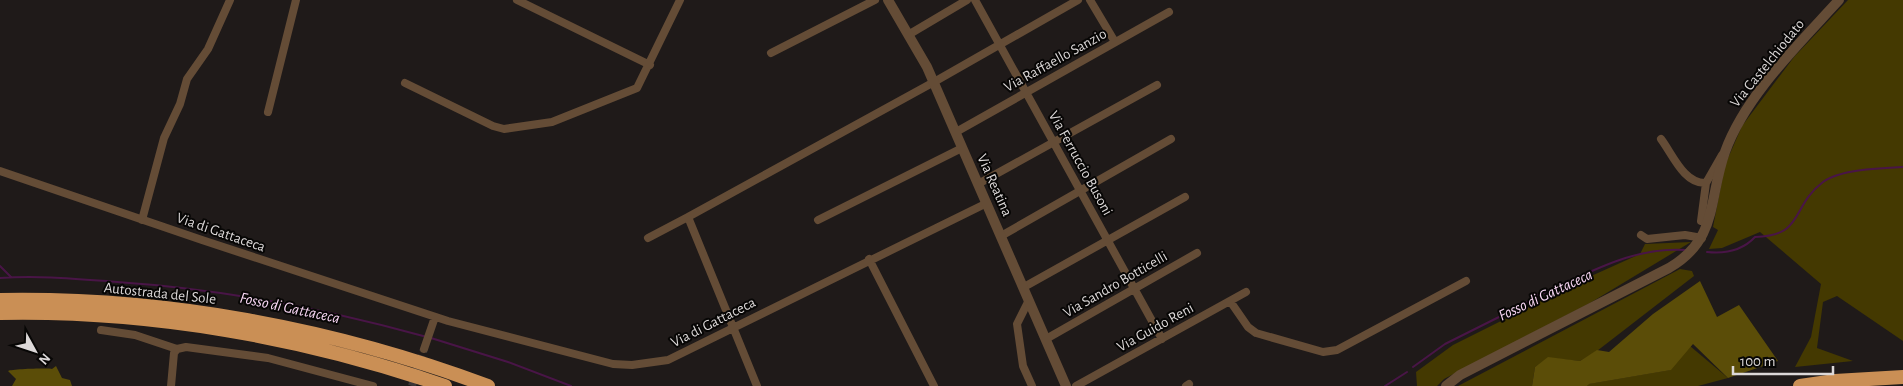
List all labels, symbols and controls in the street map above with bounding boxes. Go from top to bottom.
street label: Via Castelchiodato [1728,17,1807,110]
street label: Via Raffaello Sanzio [1001,26,1109,95]
street label: Via Ferruccio Busoni [1046,109,1115,218]
street label: Via Reatina [974,152,1015,219]
street label: Via di Gattaceca [174,210,267,255]
street label: Via Sandro Botticelli [1061,249,1170,320]
water label: Fosso di Gattaceca [1496,266,1595,324]
street label: Autostrada del Sole [103,280,217,307]
water label: Fosso di Gattaceca [238,290,341,326]
street label: Via di Gattaceca [668,295,758,350]
street label: Via Guido Reni [1114,300,1196,355]
north arrow [10,326,60,376]
scale bar [1733,344,1833,376]
text: N [36,350,53,367]
text: 100 m [1740,354,1775,369]

